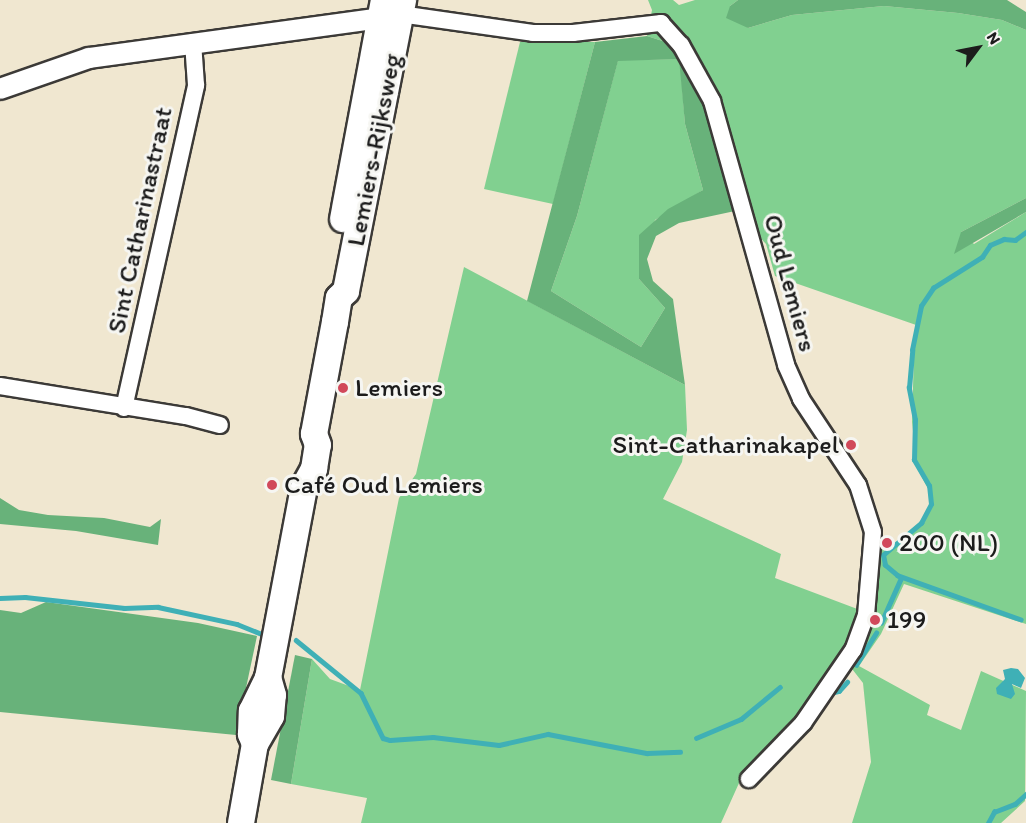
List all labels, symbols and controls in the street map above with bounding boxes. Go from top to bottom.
north arrow [948,18,1008,78]
text: N [983,29,1005,48]
street label: Lemiers-Rijksweg [340,51,408,249]
street label: Sint Catharinastraat [101,104,179,336]
street label: Oud Lemiers [757,211,823,355]
place label: Lemiers [355,372,443,404]
marker: Lemiers [336,381,350,395]
place label: Sint-Catharinakapel [613,429,839,461]
marker: Sint-Catharinakapel [844,438,858,452]
place label: Café Oud Lemiers [284,469,483,501]
marker: Café Oud Lemiers [265,478,279,492]
place label: 200 (NL) [899,527,998,559]
marker: 200 (NL) [880,536,894,550]
place label: 199 [887,604,926,636]
marker: 199 [868,613,882,627]

